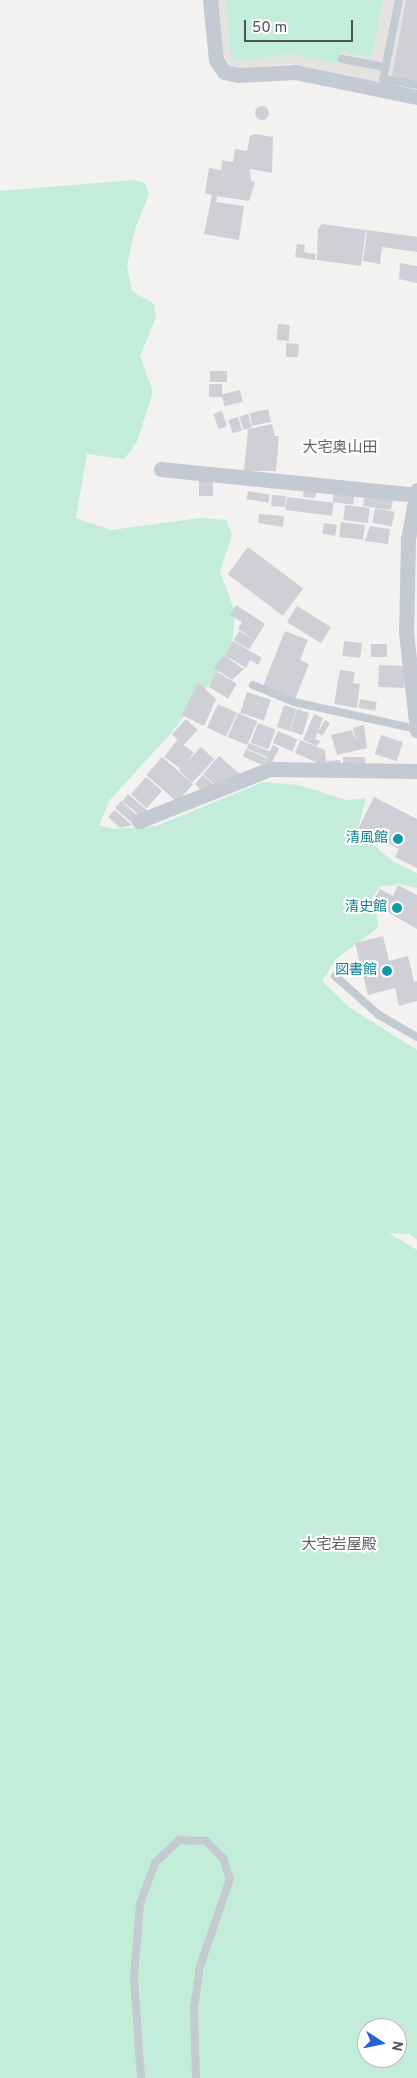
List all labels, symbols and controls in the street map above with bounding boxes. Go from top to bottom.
scale bar [247,10,356,42]
text: 50 m [252,19,287,38]
district label: 大宅奥山田 [303,440,377,458]
place label: 清風館 [346,831,388,847]
marker: 清風館 [392,833,404,845]
place label: 清史館 [345,900,387,916]
marker: 清史館 [391,902,403,914]
place label: 図書館 [335,963,377,979]
marker: 図書館 [381,965,393,977]
district label: 大宅岩屋殿 [302,1537,376,1555]
north arrow [357,2018,407,2068]
text: N [387,2039,406,2052]

